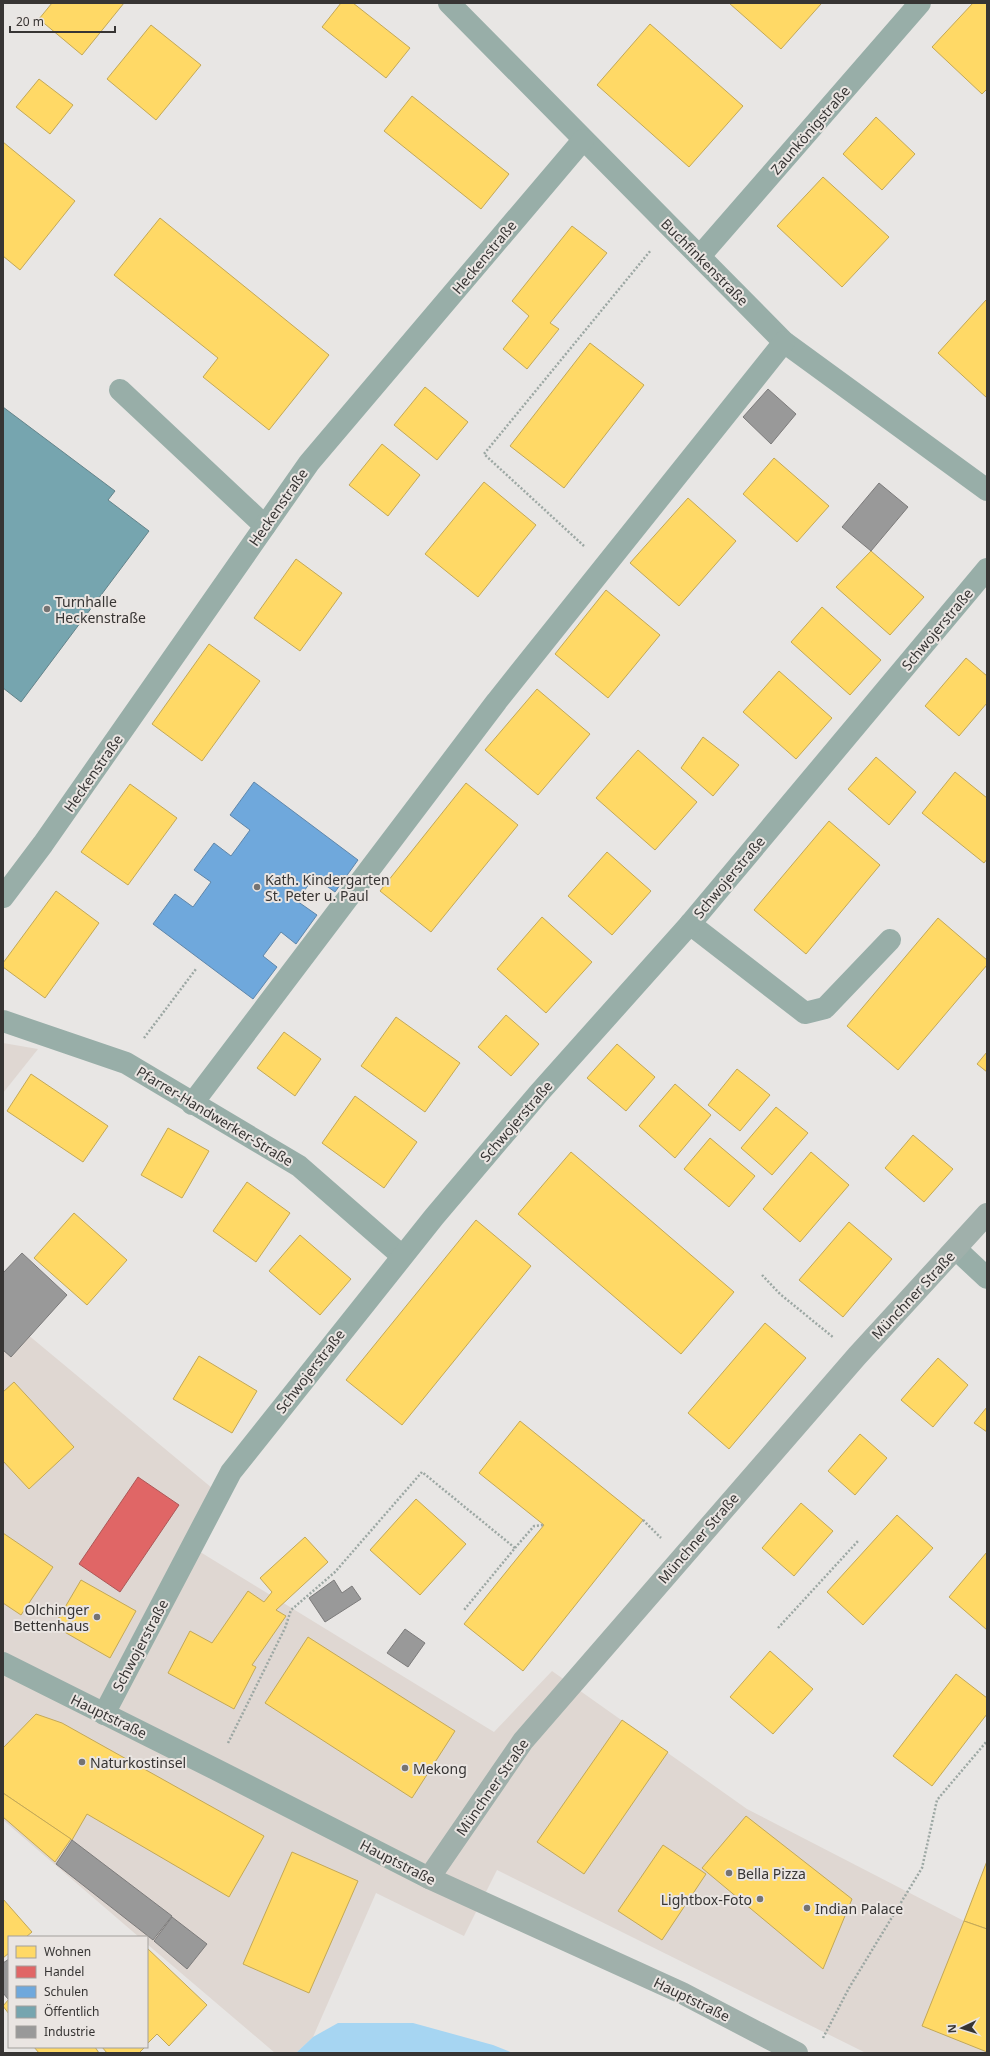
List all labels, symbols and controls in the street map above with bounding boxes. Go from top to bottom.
scale bar [10,8,115,34]
text: 20 m [16,13,44,30]
street label: Zaunkönigstraße [766,81,854,178]
street label: Buchfinkenstraße [657,214,753,310]
street label: Heckenstraße [448,216,521,298]
street label: Heckenstraße [244,464,312,550]
street label: Schwojerstraße [897,584,977,674]
place label: Turnhalle Heckenstraße [55,592,146,627]
marker: Turnhalle Heckenstraße [42,604,52,614]
street label: Heckenstraße [59,730,127,816]
street label: Schwojerstraße [689,832,769,922]
place label: Kath. Kindergarten St. Peter u. Paul [265,870,390,905]
marker: Kath. Kindergarten St. Peter u. Paul [252,882,262,892]
street label: Pfarrer-Handwerker-Straße [133,1062,297,1170]
street label: Schwojerstraße [475,1076,557,1166]
street label: Münchner Straße [867,1247,959,1343]
street label: Schwojerstraße [271,1325,349,1417]
street label: Münchner Straße [653,1489,743,1587]
street label: Schwojerstraße [108,1596,172,1694]
place label: Olchinger Bettenhaus [13,1600,89,1635]
marker: Olchinger Bettenhaus [92,1612,102,1622]
street label: Hauptstraße [68,1689,150,1743]
street label: Münchner Straße [451,1735,533,1839]
place label: Naturkostinsel [90,1753,186,1772]
marker: Naturkostinsel [77,1757,87,1767]
place label: Mekong [413,1759,467,1778]
marker: Mekong [400,1763,410,1773]
street label: Hauptstraße [357,1835,439,1889]
place label: Bella Pizza [737,1864,806,1883]
marker: Bella Pizza [724,1868,734,1878]
place label: Lightbox-Foto [661,1890,752,1909]
marker: Lightbox-Foto [755,1894,765,1904]
place label: Indian Palace [815,1899,903,1918]
marker: Indian Palace [802,1903,812,1913]
legend [8,1936,148,2048]
text: Wohnen [44,1943,91,1960]
text: Handel [44,1963,84,1980]
street label: Hauptstraße [651,1972,733,2026]
text: Schulen [44,1983,88,2000]
text: Öffentlich [44,2003,100,2020]
north arrow [942,2008,982,2048]
text: Industrie [44,2023,95,2040]
text: N [944,2024,959,2034]

